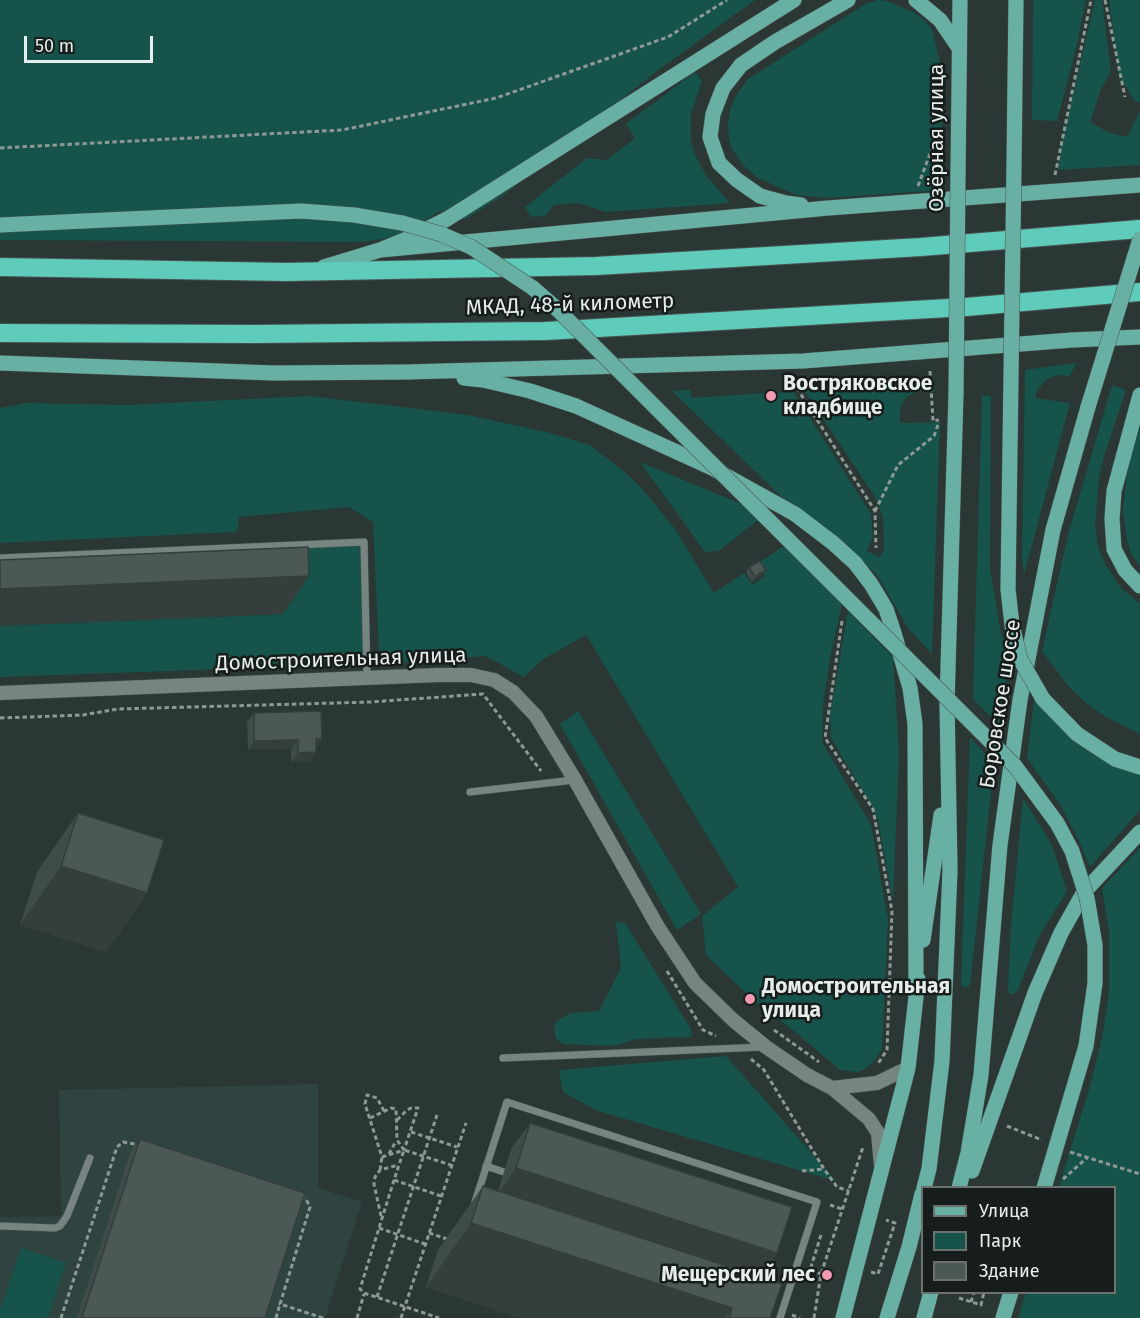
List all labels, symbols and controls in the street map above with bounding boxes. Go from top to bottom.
scale bar [27,24,156,62]
text: 50 m [35,35,74,57]
street label: Озёрная улица [924,64,950,212]
street label: МКАД, 48-й километр [465,289,675,321]
place label: Востряковское кладбище [783,371,932,421]
marker: Востряковское кладбище [764,389,778,403]
street label: Боровское шоссе [975,618,1027,790]
street label: Домостроительная улица [215,643,467,677]
place label: Домостроительная улица [762,974,950,1024]
marker: Домостроительная улица [743,992,757,1006]
legend [921,1186,1116,1294]
text: Улица [979,1200,1029,1222]
text: Парк [979,1230,1021,1252]
text: Здание [979,1260,1040,1282]
place label: Мещерский лес [661,1262,815,1288]
marker: Мещерский лес [820,1268,834,1282]

